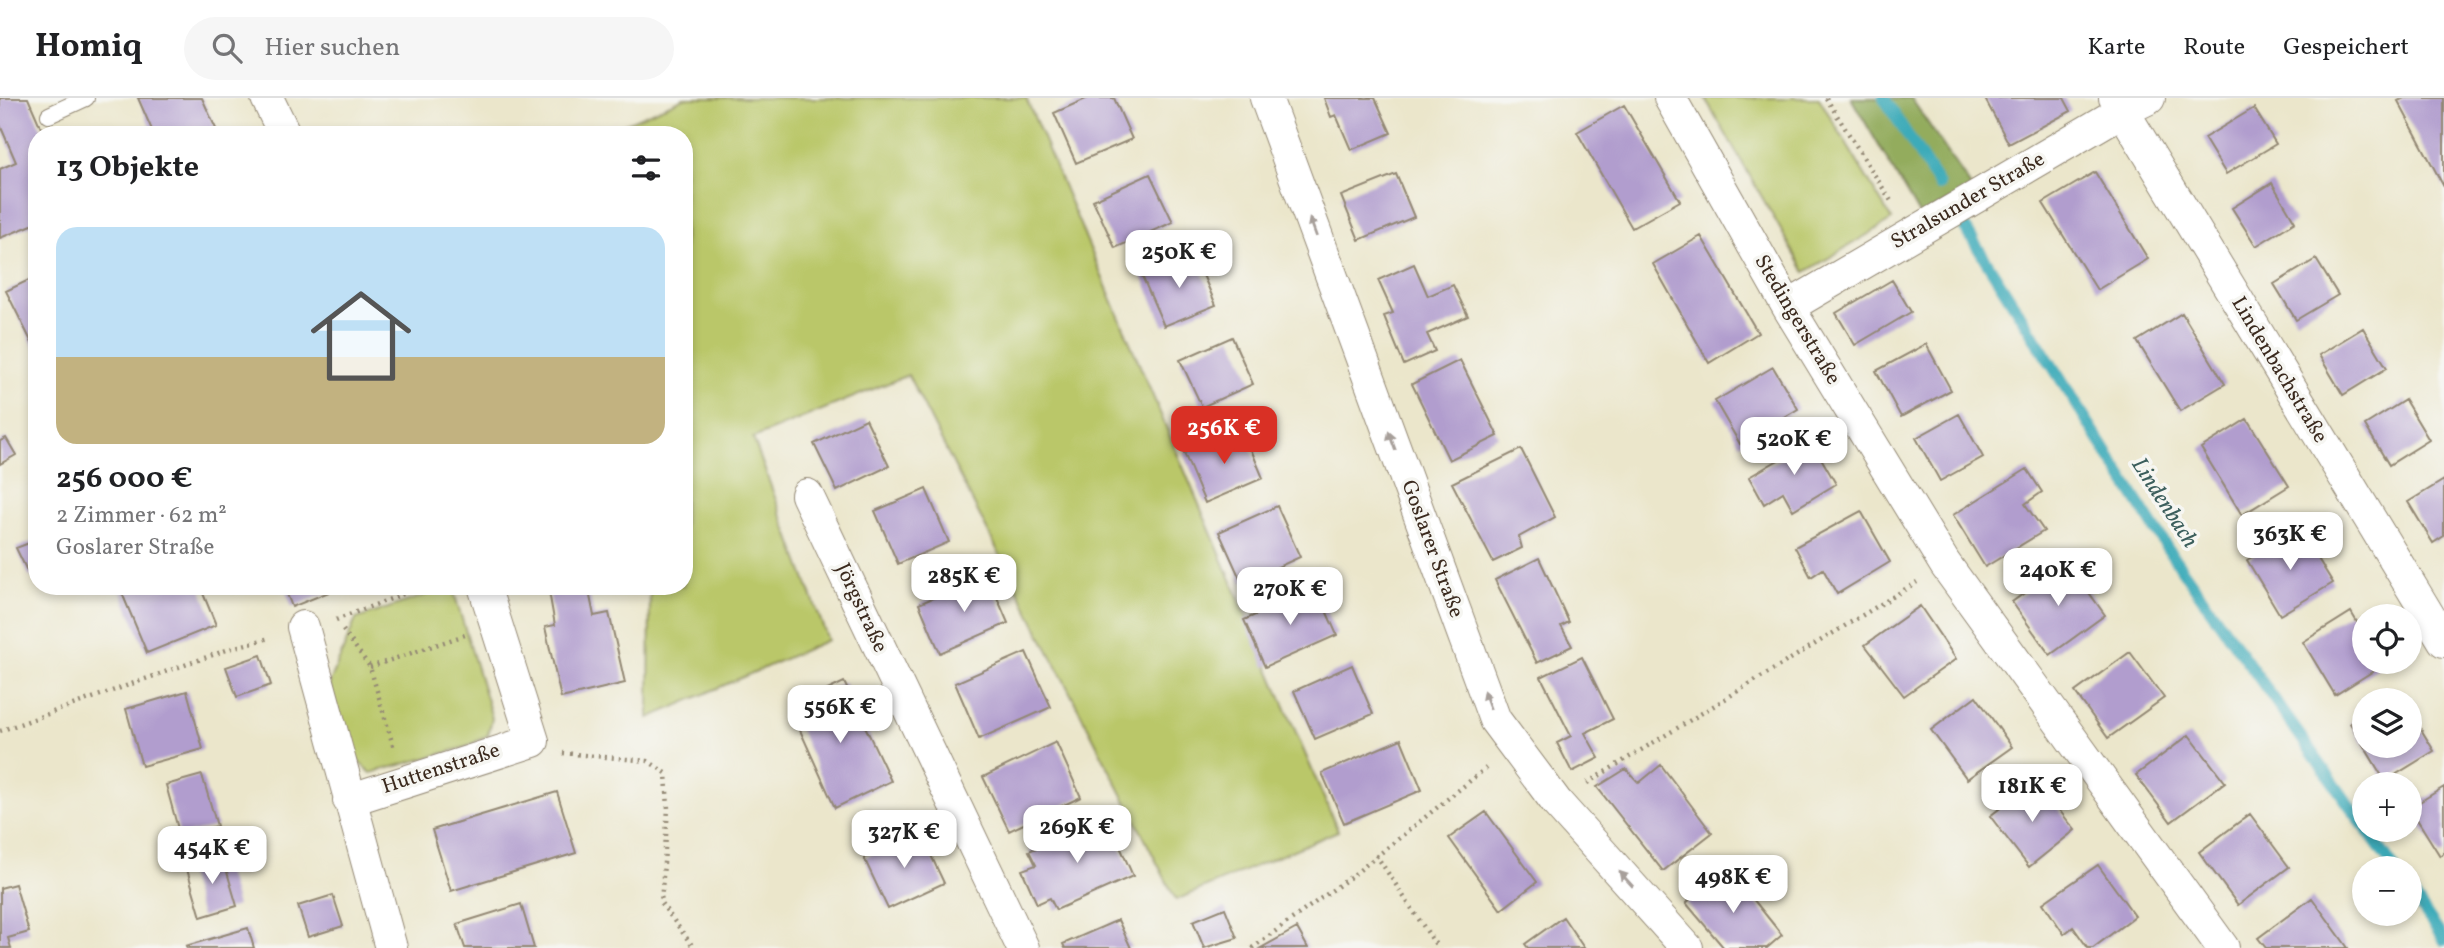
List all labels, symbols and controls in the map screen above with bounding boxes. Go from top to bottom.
search box [184,17,674,80]
text: Homiq [35,25,142,71]
icon: search [208,29,246,67]
text: Hier suchen [264,30,400,66]
text: Karte [2088,31,2145,65]
text: Route [2183,31,2245,65]
text: Gespeichert [2283,31,2409,65]
street label: Stralsunder Straße [1886,145,2050,257]
text: 13 Objekte [56,147,199,189]
icon: filters [627,149,665,187]
one-way arrow [1308,217,1319,238]
pin: 250K € [1122,230,1236,290]
text: 250K € [1141,237,1217,269]
street label: Stedingerstraße [1747,250,1847,391]
icon: home [298,273,424,399]
street label: Lindenbachstraße [2224,291,2334,449]
pin: 256K € [1167,406,1281,466]
text: 256K € [1187,413,1261,445]
pin: 520K € [1737,418,1851,477]
text: 520K € [1756,424,1832,456]
one-way arrow [1386,430,1397,451]
water label: Lindenbach [2123,451,2205,555]
text: 256 000 € [56,458,193,500]
street label: Goslarer Straße [1394,476,1470,622]
text: 2 Zimmer · 62 m² [56,500,227,532]
pin: 363K € [2233,512,2347,572]
text: 363K € [2253,519,2327,551]
text: Goslarer Straße [56,532,215,564]
pin: 240K € [2001,548,2115,608]
pin: 285K € [907,554,1021,614]
text: 240K € [2019,555,2097,587]
street label: Jörgstraße [828,558,894,658]
text: 285K € [927,561,1001,593]
pin: 270K € [1233,568,1347,627]
text: 270K € [1253,574,1327,606]
map controls [2352,604,2422,926]
button: locate [2352,604,2422,674]
pin: 556K € [783,686,897,745]
button: layers [2352,688,2422,758]
one-way arrow [1481,690,1492,711]
text: 556K € [804,692,876,724]
street label: Huttenstraße [378,736,504,802]
pin: 181K € [1975,764,2089,824]
text: 181K € [1997,771,2067,803]
button: + [2352,772,2422,842]
pin: 269K € [1020,806,1134,865]
pin: 327K € [847,810,961,870]
text: 269K € [1039,812,1115,844]
text: 327K € [868,817,940,849]
pin: 454K € [155,826,269,886]
text: 454K € [174,833,250,865]
pin: 498K € [1676,856,1790,915]
button: − [2352,856,2422,926]
text: 498K € [1695,862,1771,894]
one-way arrow [1618,871,1634,888]

